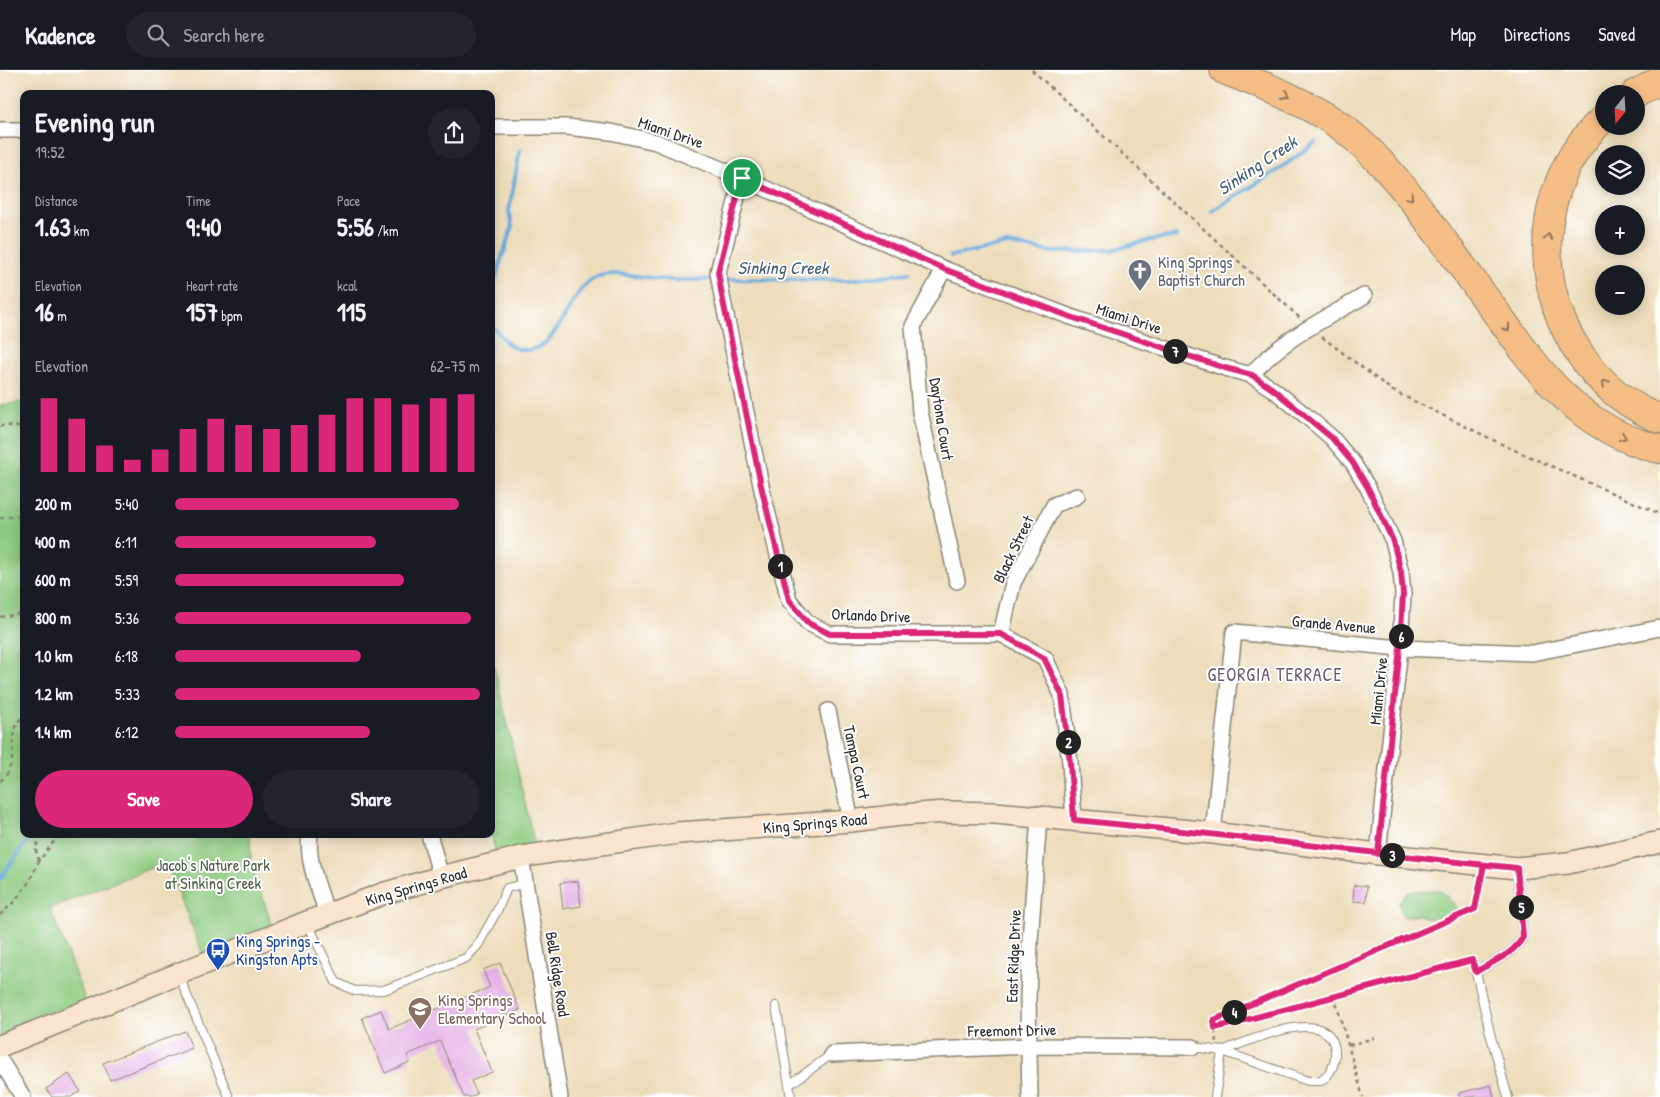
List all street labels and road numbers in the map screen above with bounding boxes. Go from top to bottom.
street label: Miami Drive [635,111,707,154]
street label: Miami Drive [1093,297,1165,339]
street label: Daytona Court [925,376,959,462]
street label: Black Street [987,511,1039,586]
street label: Orlando Drive [831,603,912,627]
street label: Grande Avenue [1291,609,1378,639]
street label: Miami Drive [1364,656,1393,726]
street label: Tampa Court [838,723,876,801]
street label: King Springs Road [762,807,868,839]
street label: King Springs Road [363,861,469,911]
street label: East Ridge Drive [1000,908,1026,1003]
street label: Bell Ridge Road [540,930,576,1018]
street label: Freemont Drive [966,1018,1057,1042]

